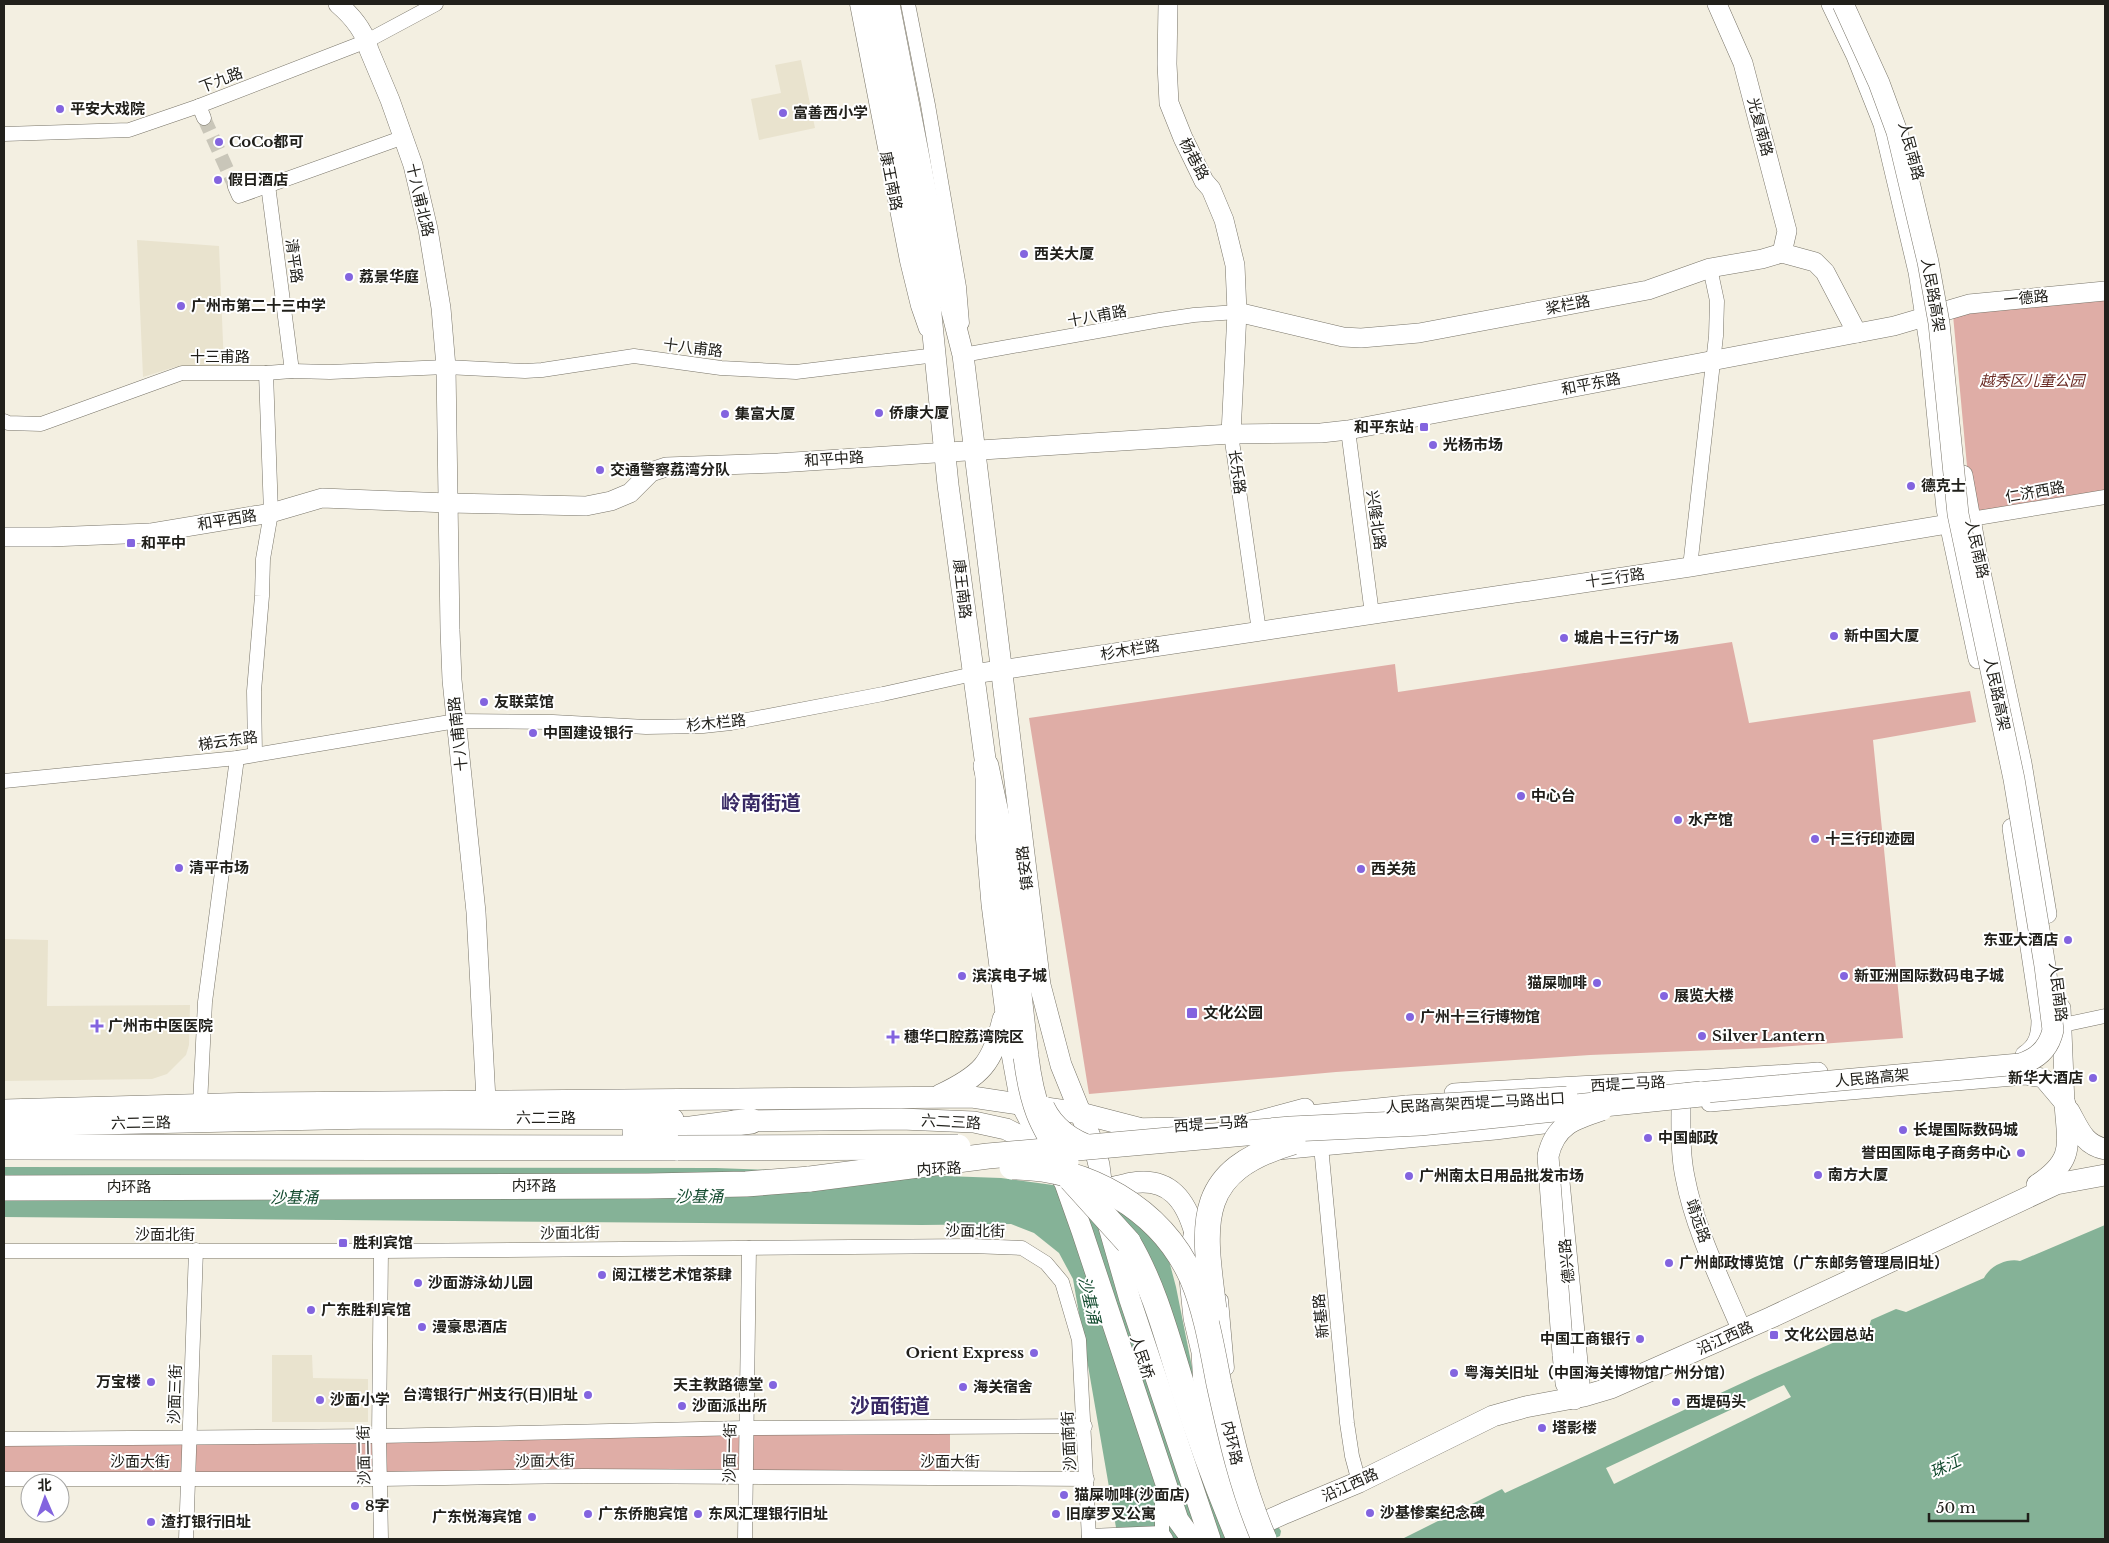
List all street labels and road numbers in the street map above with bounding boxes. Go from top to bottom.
street label: 下九路 [196,63,245,96]
street label: 光复南路 [1744,95,1777,158]
street label: 人民南路 [1895,119,1928,182]
street label: 杨巷路 [1175,134,1213,183]
street label: 康王南路 [876,150,907,212]
street label: 十八甫北路 [403,161,438,239]
street label: 清平路 [282,237,307,285]
street label: 人民路高架 [1918,256,1949,334]
street label: 一德路 [2003,286,2049,309]
street label: 桨栏路 [1544,291,1592,318]
street label: 十八甫路 [1066,301,1128,330]
street label: 十八甫路 [662,334,724,361]
street label: 十三甫路 [190,347,250,366]
street label: 和平东路 [1560,368,1622,399]
street label: 和平中路 [803,447,865,470]
street label: 长乐路 [1225,448,1250,496]
street label: 仁济西路 [2004,477,2066,506]
street label: 兴隆北路 [1363,489,1390,551]
street label: 和平西路 [196,505,258,534]
street label: 人民南路 [1962,518,1993,580]
street label: 康王南路 [949,558,976,620]
street label: 十三行路 [1584,564,1646,591]
street label: 杉木栏路 [1099,635,1161,664]
street label: 人民路高架 [1980,655,2015,733]
street label: 十八甫南路 [444,696,471,772]
street label: 杉木栏路 [685,710,747,735]
street label: 梯云东路 [197,727,259,754]
street label: 镇安路 [1012,845,1037,892]
street label: 人民南路 [2045,961,2072,1023]
street label: 人民路高架 [1834,1065,1910,1090]
street label: 西堤二马路 [1590,1072,1666,1095]
street label: 人民路高架西堤二马路出口 [1385,1088,1565,1117]
street label: 六二三路 [516,1108,576,1127]
street label: 六二三路 [921,1110,981,1133]
street label: 西堤二马路 [1173,1111,1249,1136]
street label: 六二三路 [111,1112,171,1133]
street label: 内环路 [916,1158,962,1179]
street label: 内环路 [511,1176,557,1195]
street label: 内环路 [106,1177,152,1196]
street label: 靖远路 [1682,1196,1715,1245]
street label: 沙面北街 [945,1220,1005,1241]
street label: 沙面北街 [540,1222,600,1243]
street label: 沙面北街 [135,1225,195,1244]
street label: 德兴路 [1555,1238,1578,1284]
street label: 新基路 [1309,1293,1332,1339]
street label: 沿江西路 [1694,1317,1756,1358]
street label: 人民桥 [1126,1333,1158,1381]
street label: 沙面三街 [164,1364,185,1424]
street label: 沙面南街 [1057,1411,1080,1471]
street label: 内环路 [1218,1419,1247,1467]
street label: 沙面一街 [719,1423,740,1483]
street label: 沙面二街 [353,1425,374,1485]
street label: 沙面大街 [515,1450,575,1471]
street label: 沙面大街 [110,1452,170,1471]
street label: 沙面大街 [920,1452,980,1471]
street label: 沿江西路 [1319,1464,1381,1505]

